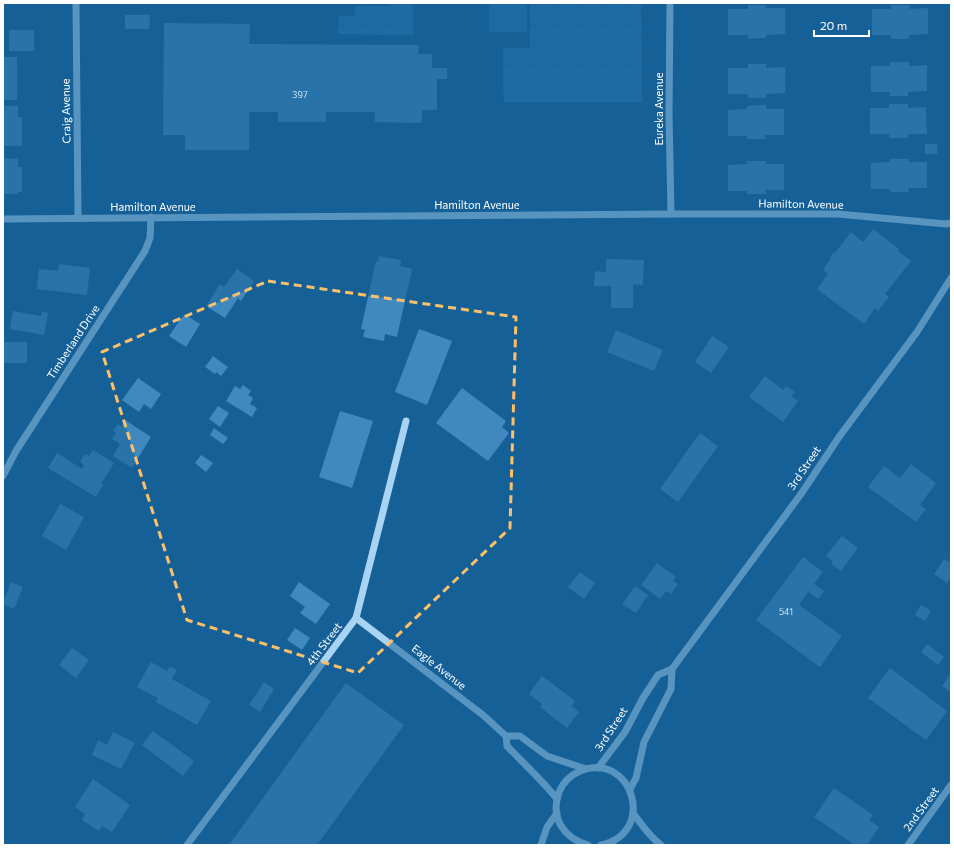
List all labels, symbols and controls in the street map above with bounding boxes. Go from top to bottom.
scale bar [814,12,869,38]
text: 20 m [820,18,847,32]
street label: Eureka Avenue [652,72,665,146]
street label: Craig Avenue [58,78,73,144]
house number: 397 [292,89,308,100]
street label: Hamilton Avenue [758,196,844,211]
street label: Hamilton Avenue [434,198,520,211]
street label: Hamilton Avenue [110,200,196,213]
street label: Timberland Drive [44,302,102,381]
street label: 3rd Street [784,443,823,492]
house number: 541 [779,606,793,617]
street label: 4th Street [303,619,344,668]
street label: Eagle Avenue [409,641,469,692]
street label: 3rd Street [592,704,630,753]
street label: 2nd Street [900,783,941,834]

